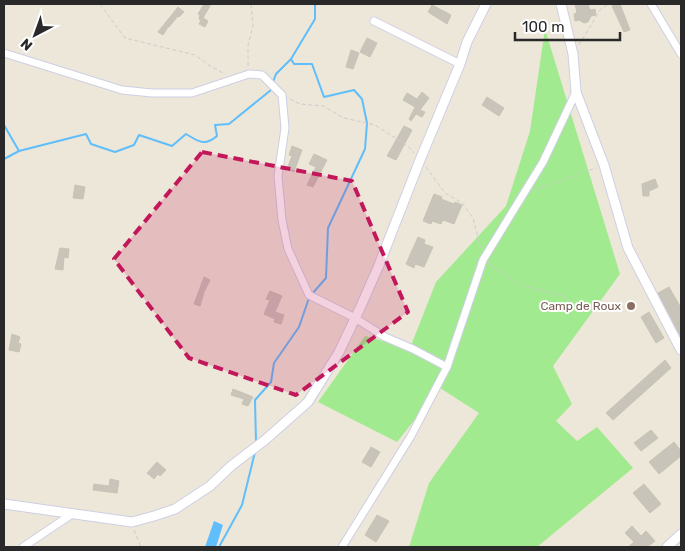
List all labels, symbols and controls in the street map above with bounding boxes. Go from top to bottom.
north arrow [10,10,60,60]
scale bar [515,10,620,42]
text: 100 m [522,18,564,36]
text: N [17,35,36,54]
place label: Camp de Roux [540,299,622,313]
marker: Camp de Roux [625,300,637,312]

